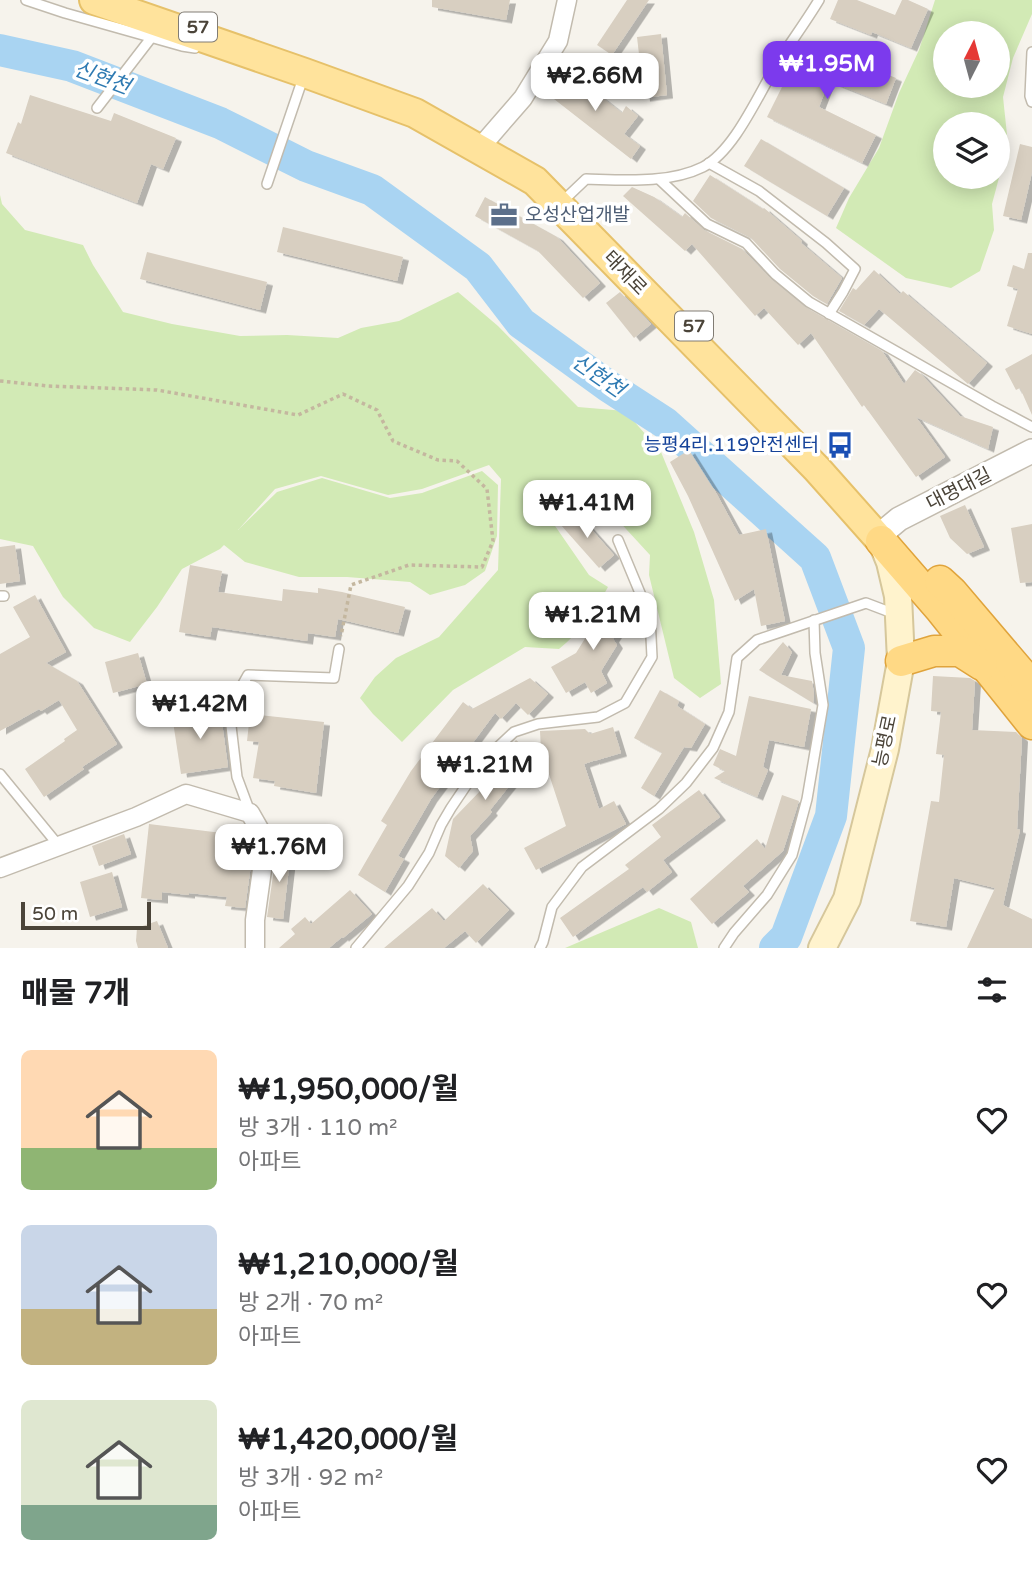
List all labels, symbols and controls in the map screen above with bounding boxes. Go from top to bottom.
road number: 57 [179,12,217,42]
north arrow [933,21,1010,98]
map controls [933,21,1010,189]
pin: ₩1.95M [770,42,884,101]
text: ₩1.95M [779,50,875,78]
pin: ₩2.66M [538,54,652,113]
water label: 신현천 [70,56,136,101]
text: ₩2.66M [547,62,643,90]
button: layers [933,112,1010,189]
office icon: 오성산업개발 [489,200,519,230]
place label: 오성산업개발 [525,204,630,226]
street label: 태재로 [599,246,651,300]
road number: 57 [675,312,713,340]
water label: 신현천 [567,349,631,404]
bus stop icon: 능평4리.119안전센터 [825,430,855,460]
place label: 능평4리.119안전센터 [644,434,819,456]
street label: 대명대길 [923,463,995,515]
pin: ₩1.41M [530,480,644,540]
text: ₩1.41M [539,489,635,517]
pin: ₩1.21M [536,592,650,652]
text: ₩1.21M [545,601,641,629]
pin: ₩1.42M [143,682,257,741]
text: ₩1.42M [152,690,248,718]
street label: 능평로 [869,713,901,769]
pin: ₩1.21M [428,742,542,802]
text: ₩1.21M [437,751,533,779]
pin: ₩1.76M [222,824,336,884]
text: ₩1.76M [231,833,327,861]
scale bar [21,899,150,931]
text: 50 m [32,903,78,925]
icon: filters [973,971,1011,1009]
text: 매물 7개 [21,975,130,1012]
text: ₩1,950,000/월 [238,1071,459,1108]
icon: home [77,1078,161,1162]
icon: heart [973,1101,1011,1139]
text: 방 3개 · 110 m² [238,1114,398,1142]
text: 아파트 [238,1148,301,1176]
text: ₩1,210,000/월 [238,1246,459,1283]
icon: home [77,1253,161,1337]
icon: heart [973,1276,1011,1314]
text: 방 2개 · 70 m² [238,1289,383,1317]
text: 아파트 [238,1323,301,1351]
text: ₩1,420,000/월 [238,1421,458,1458]
icon: home [77,1428,161,1512]
icon: heart [973,1451,1011,1489]
text: 방 3개 · 92 m² [238,1464,383,1492]
text: 아파트 [238,1498,301,1526]

